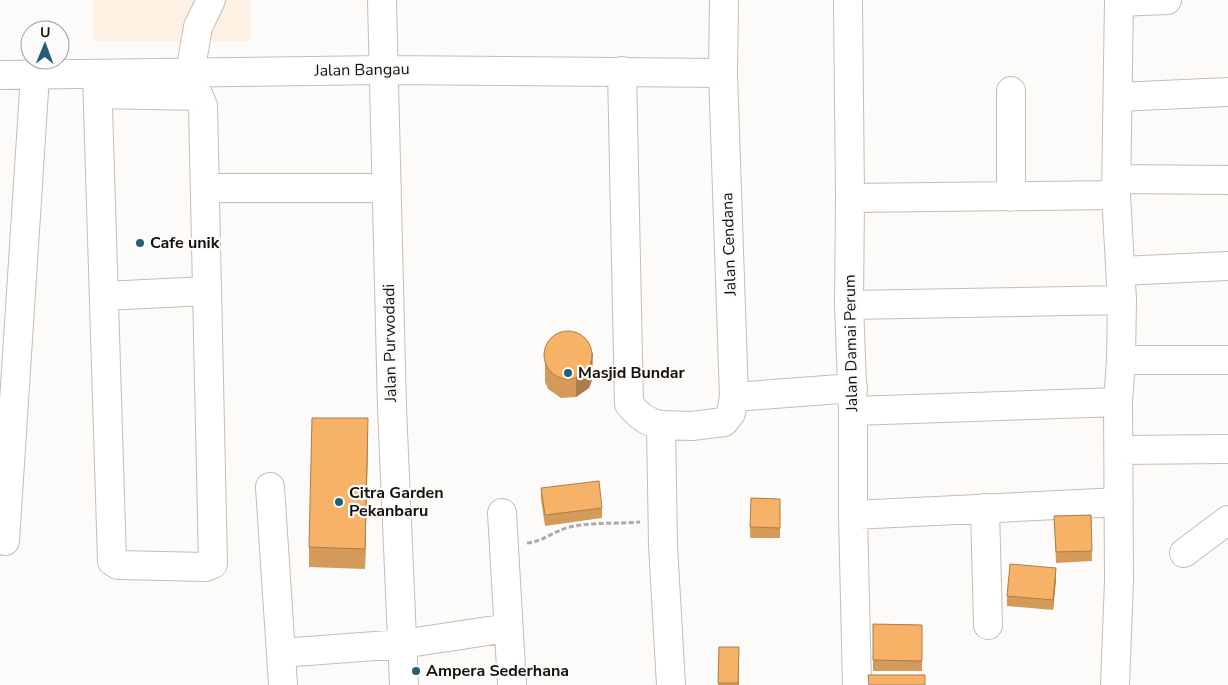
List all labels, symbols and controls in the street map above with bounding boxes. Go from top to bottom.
north arrow [20,20,70,70]
text: U [40,23,51,42]
street label: Jalan Bangau [313,58,410,82]
street label: Jalan Cendana [716,192,742,297]
place label: Cafe unik [150,232,220,254]
marker: Cafe unik [134,237,146,249]
street label: Jalan Damai Perum [839,274,863,413]
street label: Jalan Purwodadi [378,284,402,403]
place label: Masjid Bundar [578,362,686,384]
marker: Masjid Bundar [562,367,574,379]
place label: Citra Garden Pekanbaru [349,482,444,522]
marker: Citra Garden Pekanbaru [333,496,345,508]
place label: Ampera Sederhana [426,660,569,682]
marker: Ampera Sederhana [410,665,422,677]

